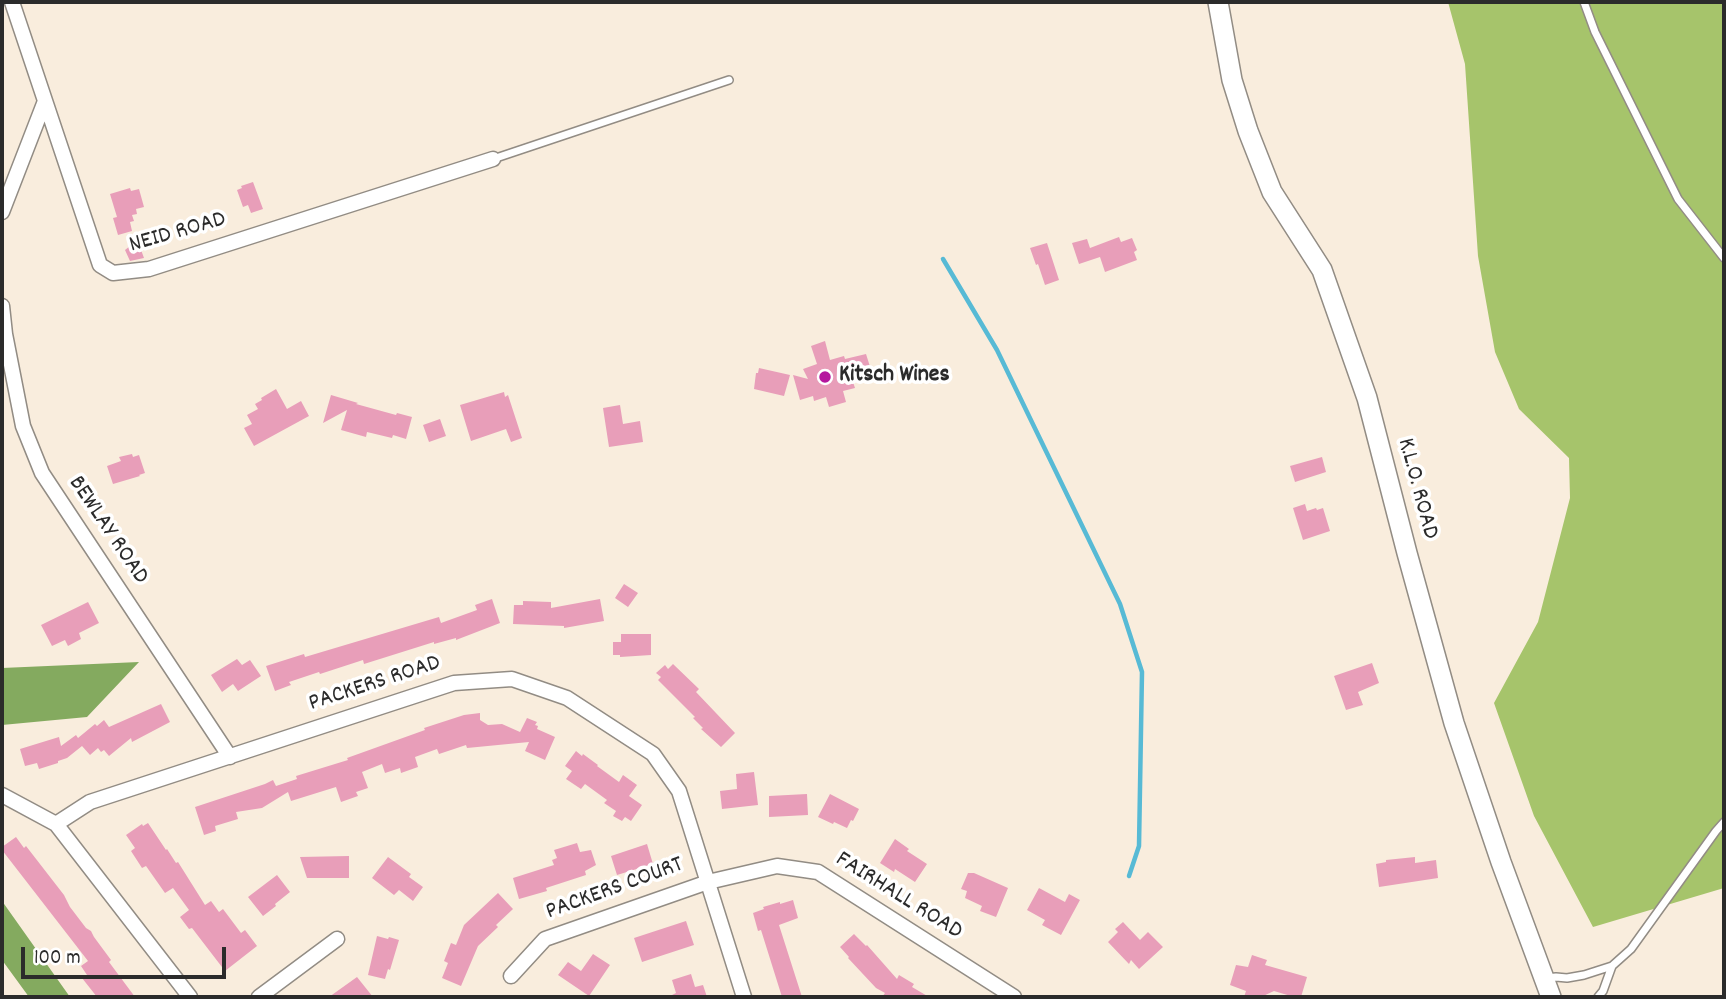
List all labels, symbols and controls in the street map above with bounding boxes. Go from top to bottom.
street label: NEID ROAD [126,207,230,261]
place label: Kitsch Wines [839,363,949,391]
marker: Kitsch Wines [817,369,833,385]
street label: K.L.O. ROAD [1389,435,1443,543]
street label: BEWLAY ROAD [60,471,154,591]
street label: PACKERS ROAD [306,650,444,720]
street label: FAIRHALL ROAD [829,847,967,947]
street label: PACKERS COURT [542,852,688,928]
scale bar [24,932,229,976]
text: 100 m [34,944,81,974]

